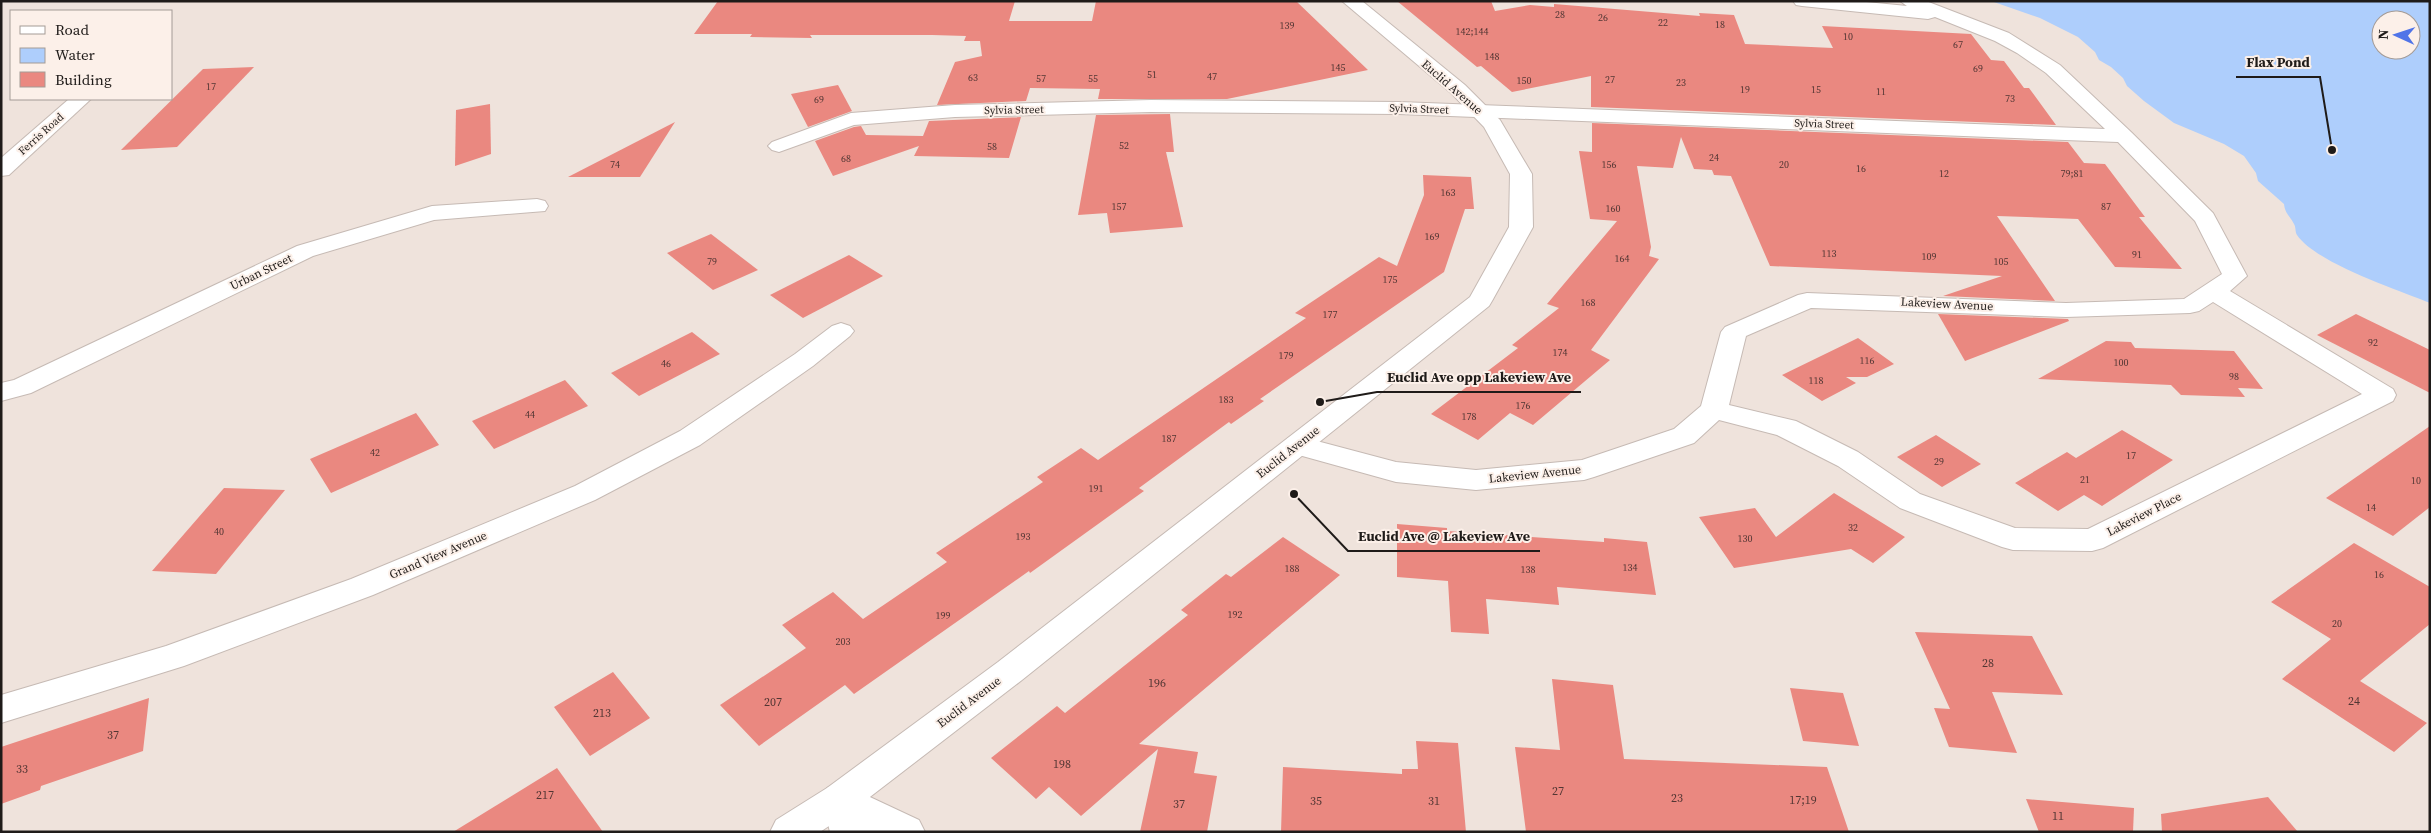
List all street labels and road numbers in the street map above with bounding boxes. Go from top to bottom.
street label: Euclid Avenue [1418,56,1486,118]
street label: Sylvia Street [1389,100,1449,118]
street label: Sylvia Street [984,102,1044,118]
street label: Ferris Road [15,109,68,158]
street label: Sylvia Street [1794,115,1854,133]
street label: Urban Street [227,250,295,294]
street label: Lakeview Avenue [1900,294,1994,314]
street label: Euclid Avenue [1253,422,1323,482]
street label: Lakeview Avenue [1488,461,1582,487]
street label: Lakeview Place [2104,488,2184,540]
street label: Grand View Avenue [387,527,489,583]
street label: Euclid Avenue [934,673,1004,731]

